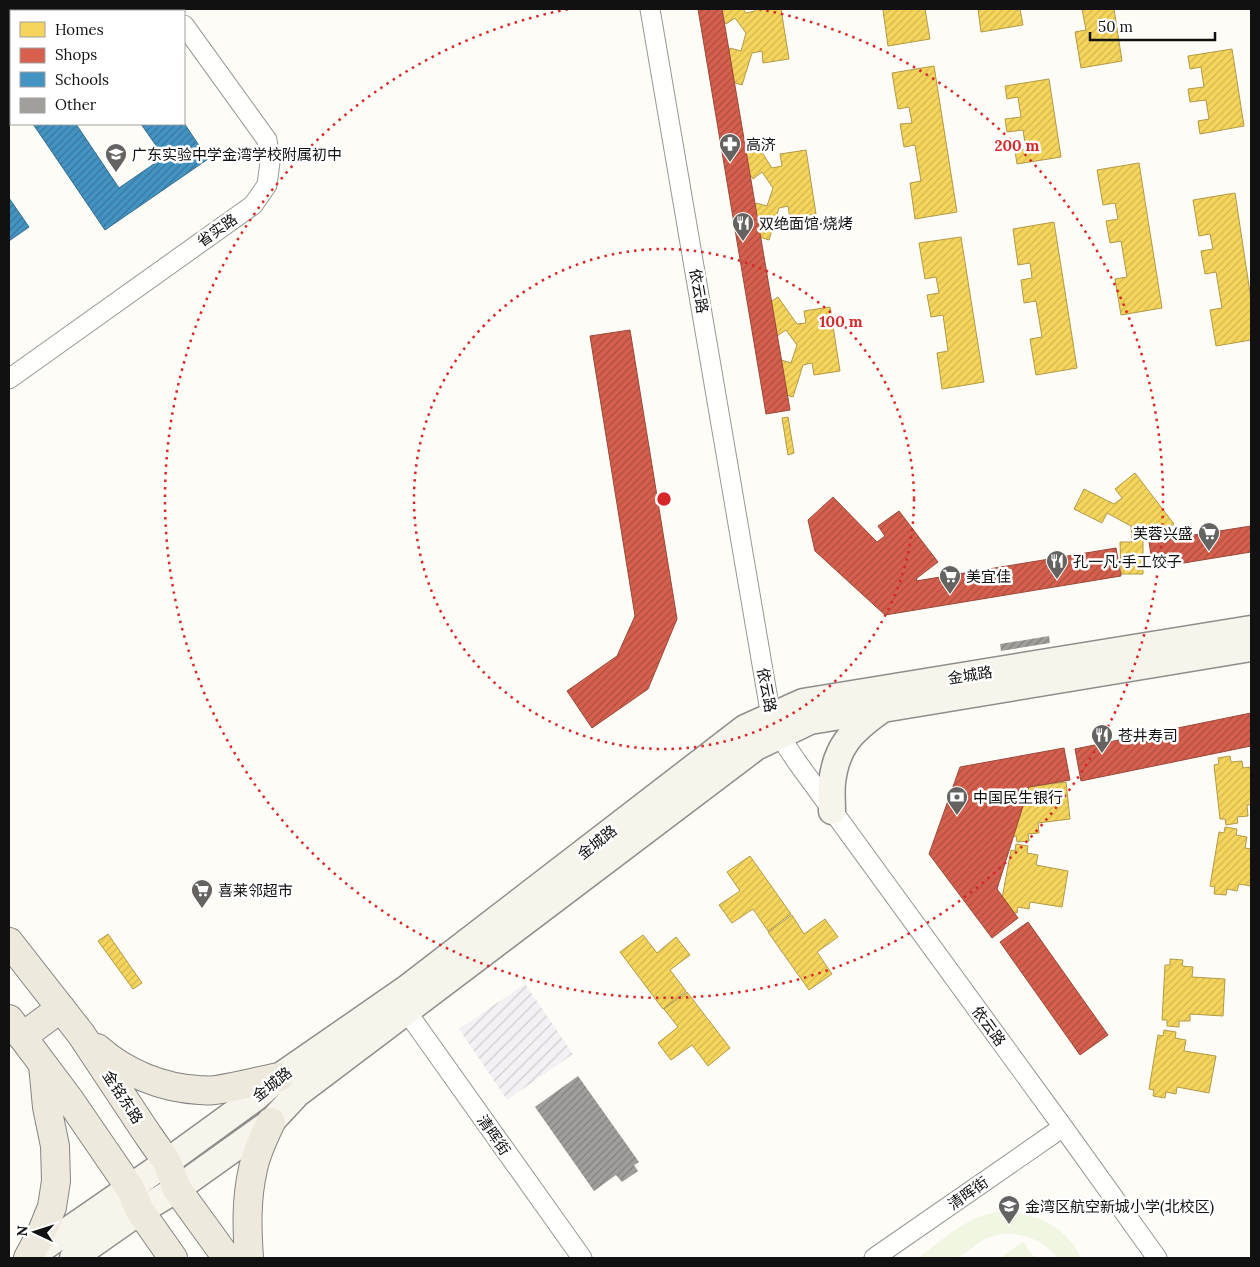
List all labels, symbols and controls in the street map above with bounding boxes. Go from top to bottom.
legend [10,10,185,125]
scale bar [1090,10,1215,42]
text: 50 m [1098,17,1133,36]
text: Homes [55,20,104,39]
text: Shops [55,45,97,64]
text: Schools [55,70,109,89]
text: Other [55,95,97,114]
pharmacy icon: 高济 [718,132,742,163]
place label: 高济 [746,135,776,154]
text: 200 m [995,136,1040,155]
school or university icon: 广东实验中学金湾学校附属初中 [104,142,128,173]
place label: 广东实验中学金湾学校附属初中 [132,145,342,164]
street label: 省实路 [193,209,241,251]
restaurant icon: 双绝面馆·烧烤 [731,211,755,242]
place label: 双绝面馆·烧烤 [759,214,853,233]
street label: 依云路 [686,267,712,315]
text: 100 m [820,312,863,331]
centre of rings [655,490,673,508]
supermarket icon: 芙蓉兴盛 [1197,521,1221,552]
place label: 芙蓉兴盛 [1133,524,1193,543]
restaurant icon: 孔一凡·手工饺子 [1045,549,1069,580]
place label: 孔一凡·手工饺子 [1073,552,1182,571]
supermarket icon: 美宜佳 [938,564,962,595]
place label: 美宜佳 [966,567,1011,586]
street label: 金城路 [946,662,994,688]
street label: 依云路 [753,666,781,714]
restaurant icon: 苍井寿司 [1090,723,1114,754]
place label: 苍井寿司 [1118,726,1178,745]
bank icon: 中国民生银行 [945,785,969,816]
place label: 中国民生银行 [973,788,1063,807]
street label: 金城路 [573,821,621,863]
supermarket icon: 喜莱邻超市 [190,878,214,909]
place label: 喜莱邻超市 [218,881,293,900]
street label: 依云路 [968,1002,1010,1050]
street label: 金城路 [248,1063,296,1105]
street label: 金铭东路 [99,1067,147,1127]
street label: 清晖街 [473,1111,515,1159]
street label: 清晖街 [944,1172,992,1214]
school or university icon: 金湾区航空新城小学(北校区) [997,1194,1021,1225]
place label: 金湾区航空新城小学(北校区) [1025,1197,1215,1217]
north arrow [10,1207,60,1257]
text: N [13,1225,31,1237]

